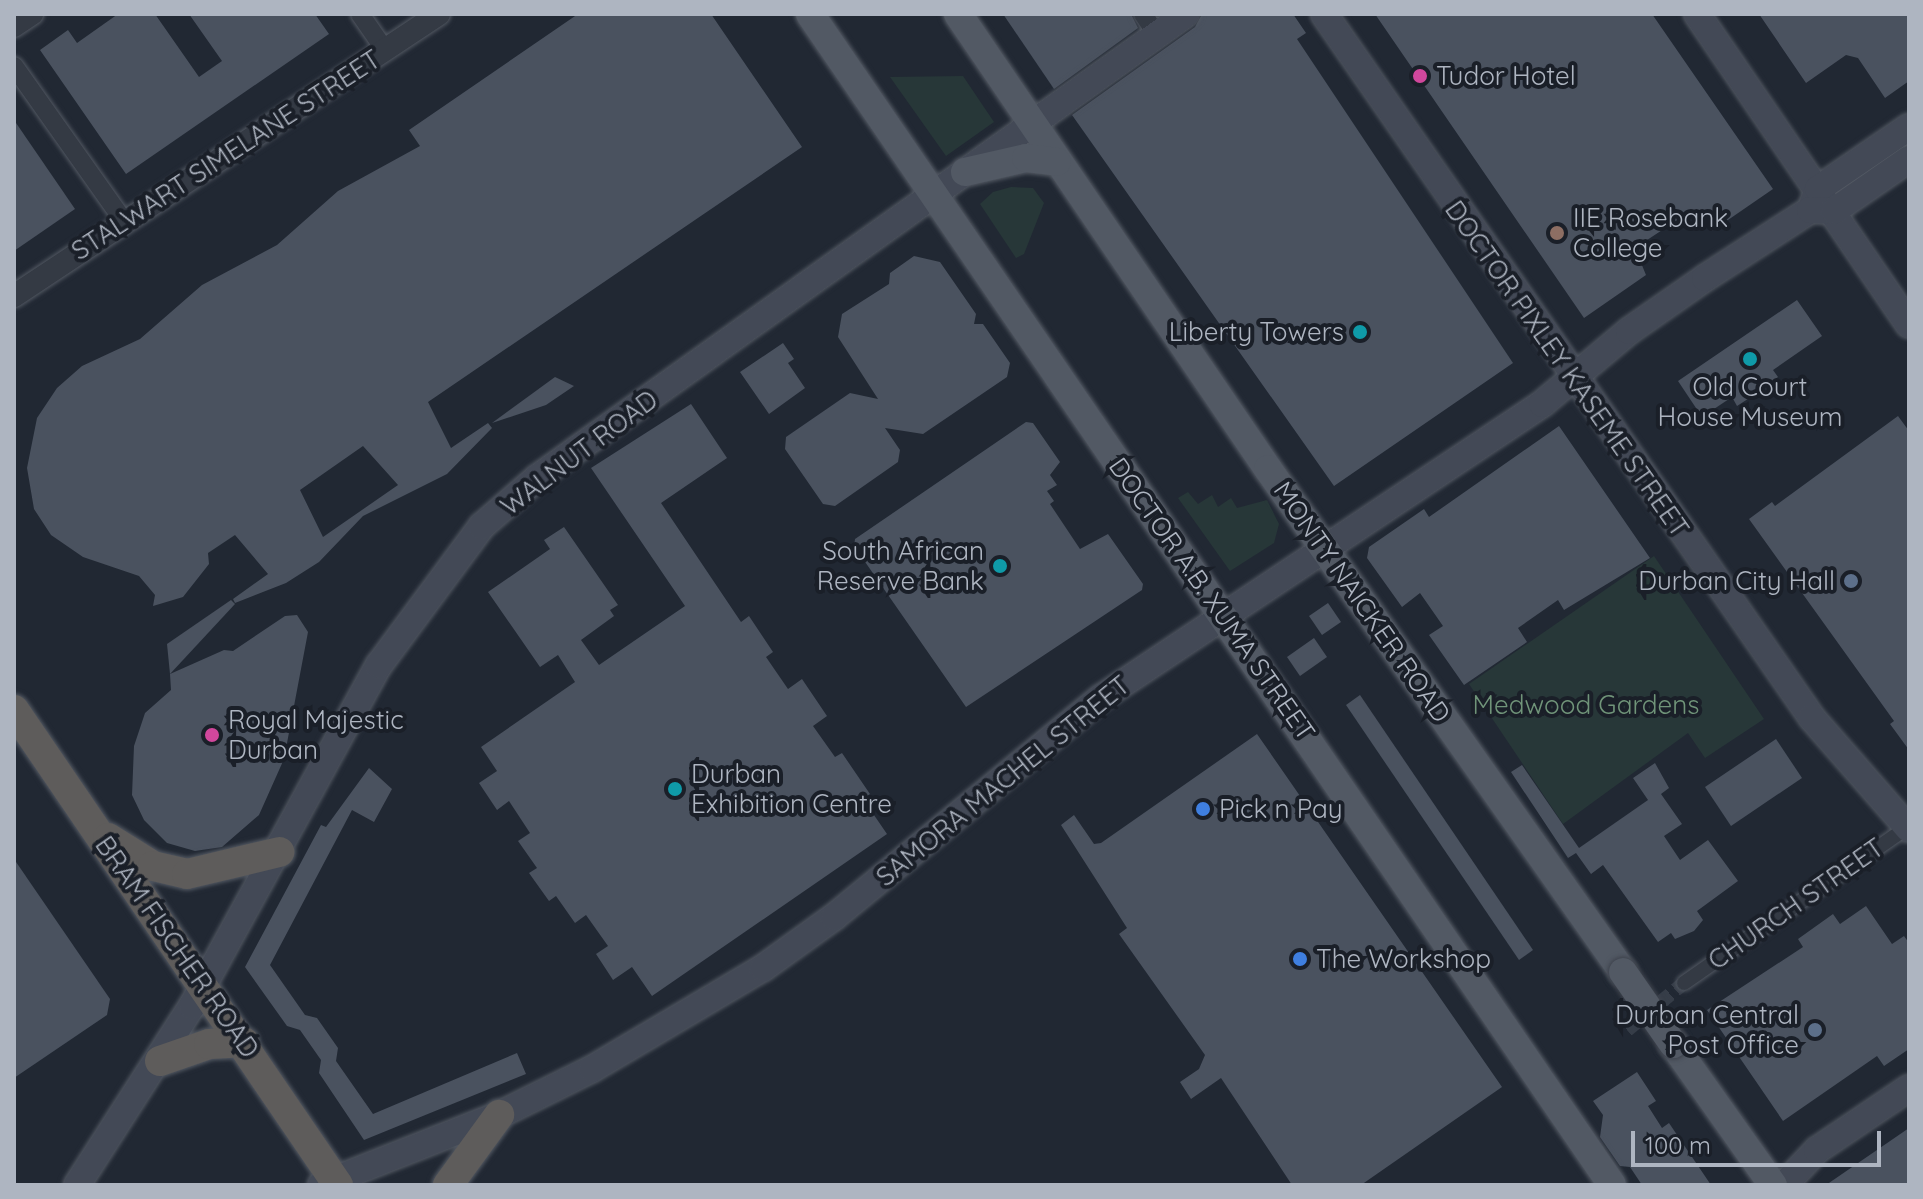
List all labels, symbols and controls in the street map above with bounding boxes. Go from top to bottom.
street label: STALWART SIMELANE STREET [66,43,386,267]
place label: Tudor Hotel [1436,60,1576,92]
marker: Tudor Hotel [1411,67,1429,85]
street label: DOCTOR PIXLEY KASEME STREET [1439,195,1695,543]
place label: IIE Rosebank College [1573,202,1728,264]
marker: IIE Rosebank College [1548,224,1566,242]
place label: Liberty Towers [1169,316,1344,348]
marker: Liberty Towers [1351,323,1369,341]
marker: Old Court House Museum [1741,350,1759,368]
place label: Old Court House Museum [1658,371,1842,432]
street label: WALNUT ROAD [495,384,663,522]
street label: DOCTOR A.B. XUMA STREET [1102,452,1322,746]
street label: MONTY NAICKER ROAD [1267,476,1457,728]
place label: South African Reserve Bank [817,535,984,596]
marker: South African Reserve Bank [991,557,1009,575]
place label: Durban City Hall [1638,565,1835,597]
marker: Durban City Hall [1842,572,1860,590]
street label: SAMORA MACHEL STREET [870,669,1136,893]
park label: Medwood Gardens [1472,689,1700,721]
place label: Royal Majestic Durban [228,704,404,766]
marker: Royal Majestic Durban [203,726,221,744]
place label: Durban Exhibition Centre [691,758,892,820]
marker: Durban Exhibition Centre [666,780,684,798]
place label: Pick n Pay [1219,793,1343,825]
marker: Pick n Pay [1194,800,1212,818]
street label: BRAM FISCHER ROAD [89,830,265,1064]
street label: CHURCH STREET [1702,832,1890,976]
place label: The Workshop [1316,943,1491,975]
marker: The Workshop [1291,950,1309,968]
place label: Durban Central Post Office [1615,999,1799,1060]
marker: Durban Central Post Office [1806,1021,1824,1039]
scale bar [1635,1115,1885,1165]
text: 100 m [1645,1130,1711,1160]

